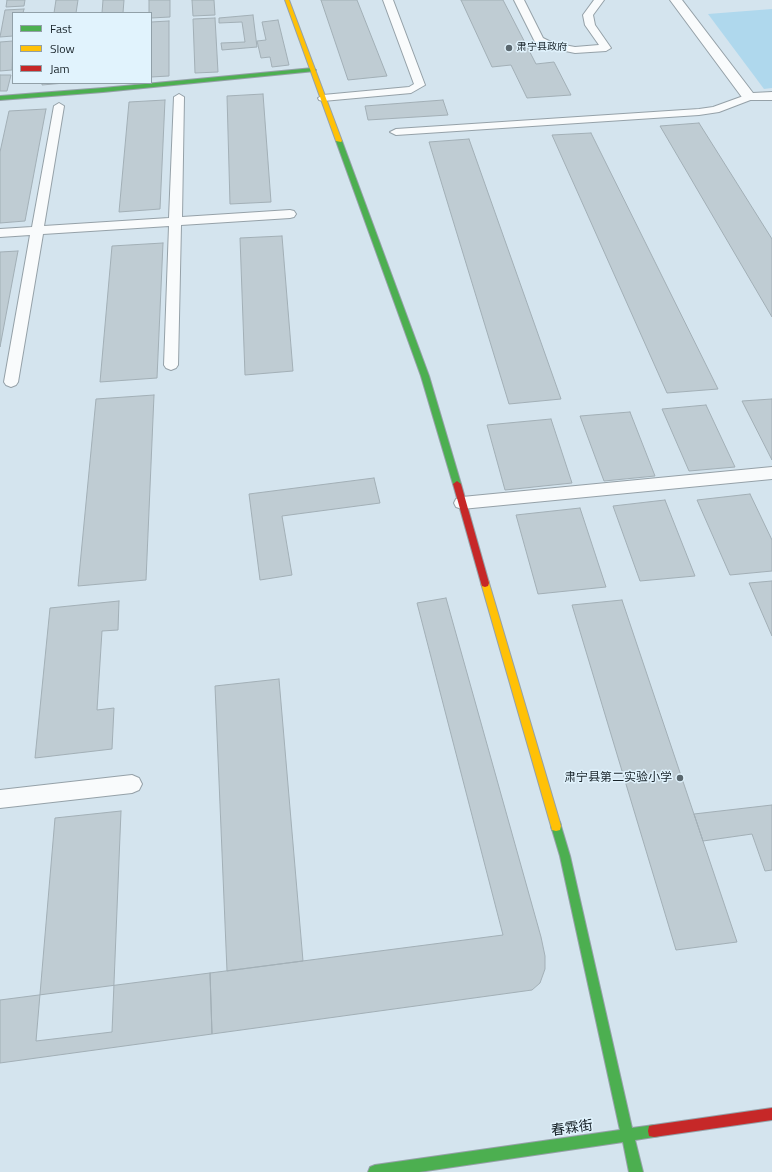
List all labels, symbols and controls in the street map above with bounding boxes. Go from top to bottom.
legend [12,12,152,84]
text: Fast [50,19,72,38]
text: Slow [50,39,75,58]
place label: 肃宁县政府 [517,42,567,54]
marker: 肃宁县政府 [504,43,514,53]
text: Jam [50,59,70,78]
place label: 肃宁县第二实验小学 [564,771,672,785]
marker: 肃宁县第二实验小学 [675,773,685,783]
street label: 春霖街 [550,1118,594,1140]

